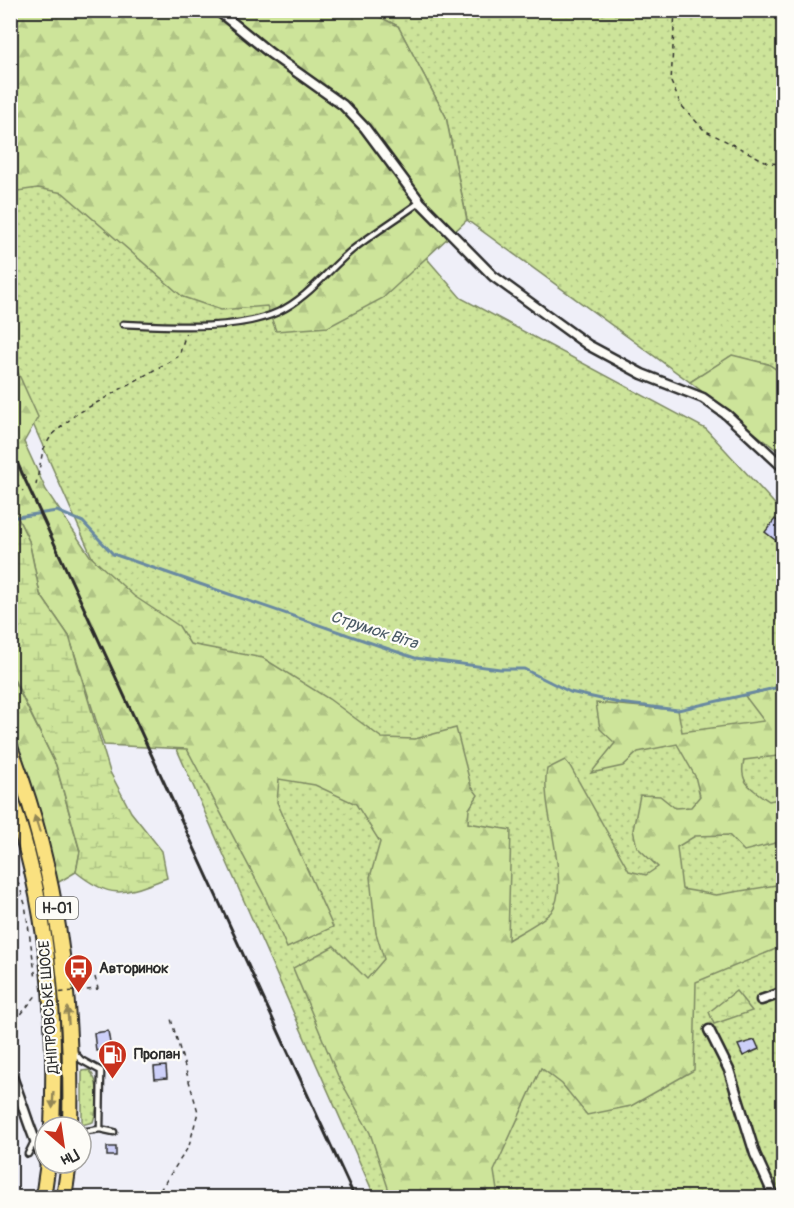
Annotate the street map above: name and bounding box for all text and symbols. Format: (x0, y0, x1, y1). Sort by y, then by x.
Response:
water label: Струмок Віта (328, 607, 422, 654)
one-way arrow (31, 815, 41, 833)
road number: Н-01 (36, 897, 78, 919)
street label: ДНІПРОВСЬКЕ ШОСЕ (35, 939, 63, 1075)
bus stop icon: Авторинок (62, 952, 94, 994)
place label: Авторинок (99, 959, 169, 978)
one-way arrow (63, 1007, 73, 1026)
fuel station icon: Пропан (97, 1038, 129, 1080)
place label: Пропан (134, 1045, 181, 1064)
one-way arrow (48, 1090, 57, 1109)
north arrow (33, 1115, 93, 1175)
text: Пн (57, 1144, 82, 1170)

